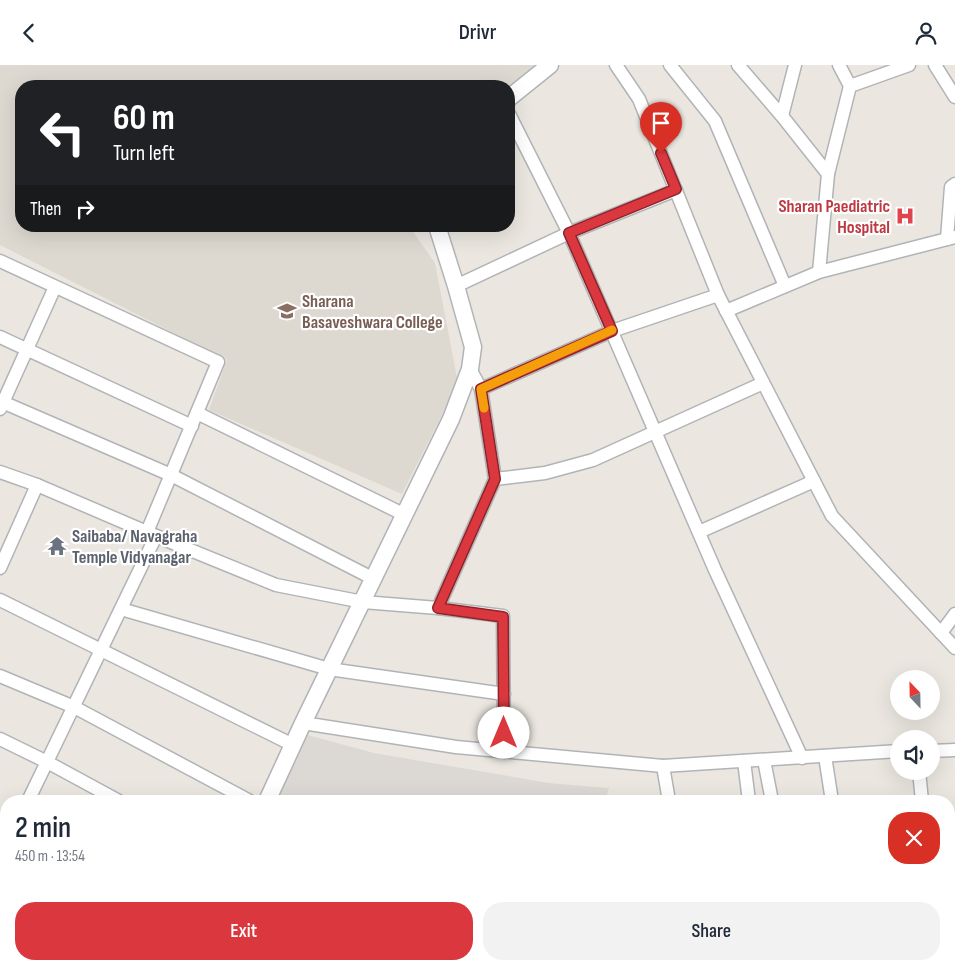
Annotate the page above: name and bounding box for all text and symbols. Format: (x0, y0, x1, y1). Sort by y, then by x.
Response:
icon: back (15, 19, 43, 47)
text: Drivr (459, 19, 496, 46)
icon: person (912, 19, 940, 47)
text: 60 m (113, 97, 175, 140)
icon: left (30, 100, 95, 165)
pin (640, 102, 682, 153)
icon: arrive (647, 109, 675, 137)
text: Turn left (113, 140, 175, 167)
icon: right (71, 195, 99, 223)
place label: Sharan Paediatric Hospital (778, 196, 890, 238)
text: Then (30, 198, 61, 221)
hospital icon: Sharan Paediatric Hospital (894, 205, 916, 227)
place label: Sharana Basaveshwara College (302, 291, 443, 333)
school or university icon: Sharana Basaveshwara College (276, 300, 298, 322)
place label: Saibaba/ Navagraha Temple Vidyanagar (72, 526, 197, 568)
temple icon: Saibaba/ Navagraha Temple Vidyanagar (46, 535, 68, 557)
north arrow (890, 670, 940, 720)
map controls (890, 670, 940, 780)
position arrow (477, 706, 529, 758)
button: sound (890, 730, 940, 780)
text: 2 min (15, 810, 71, 846)
button: close (888, 812, 940, 864)
text: 450 m · 13:54 (15, 847, 85, 866)
button: Exit (15, 902, 473, 960)
button: Share (483, 902, 940, 960)

